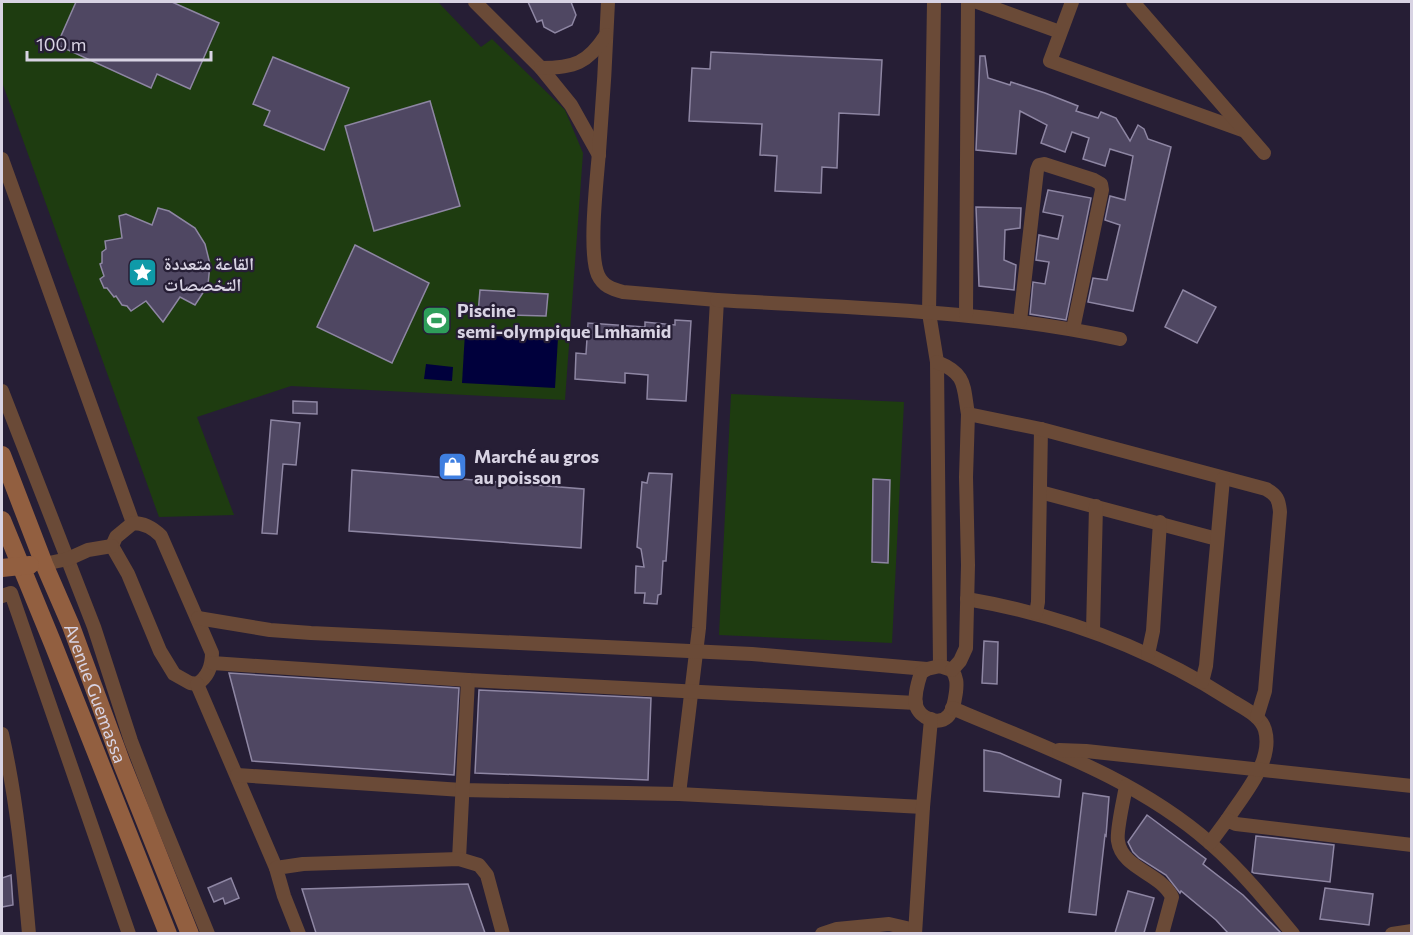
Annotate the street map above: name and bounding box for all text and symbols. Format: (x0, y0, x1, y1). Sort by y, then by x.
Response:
scale bar (27, 24, 212, 62)
text: 100 m (36, 33, 86, 55)
place label: القاعة متعددة التخصصات (164, 252, 254, 295)
place icon: القاعة متعددة التخصصات (127, 257, 159, 289)
place label: Piscine semi-olympique Lmhamid (457, 299, 671, 342)
sports icon: Piscine semi-olympique Lmhamid (420, 304, 452, 336)
place label: Marché au gros au poisson (474, 445, 599, 488)
shop icon: Marché au gros au poisson (437, 450, 469, 482)
street label: Avenue Guemassa (60, 620, 132, 766)

